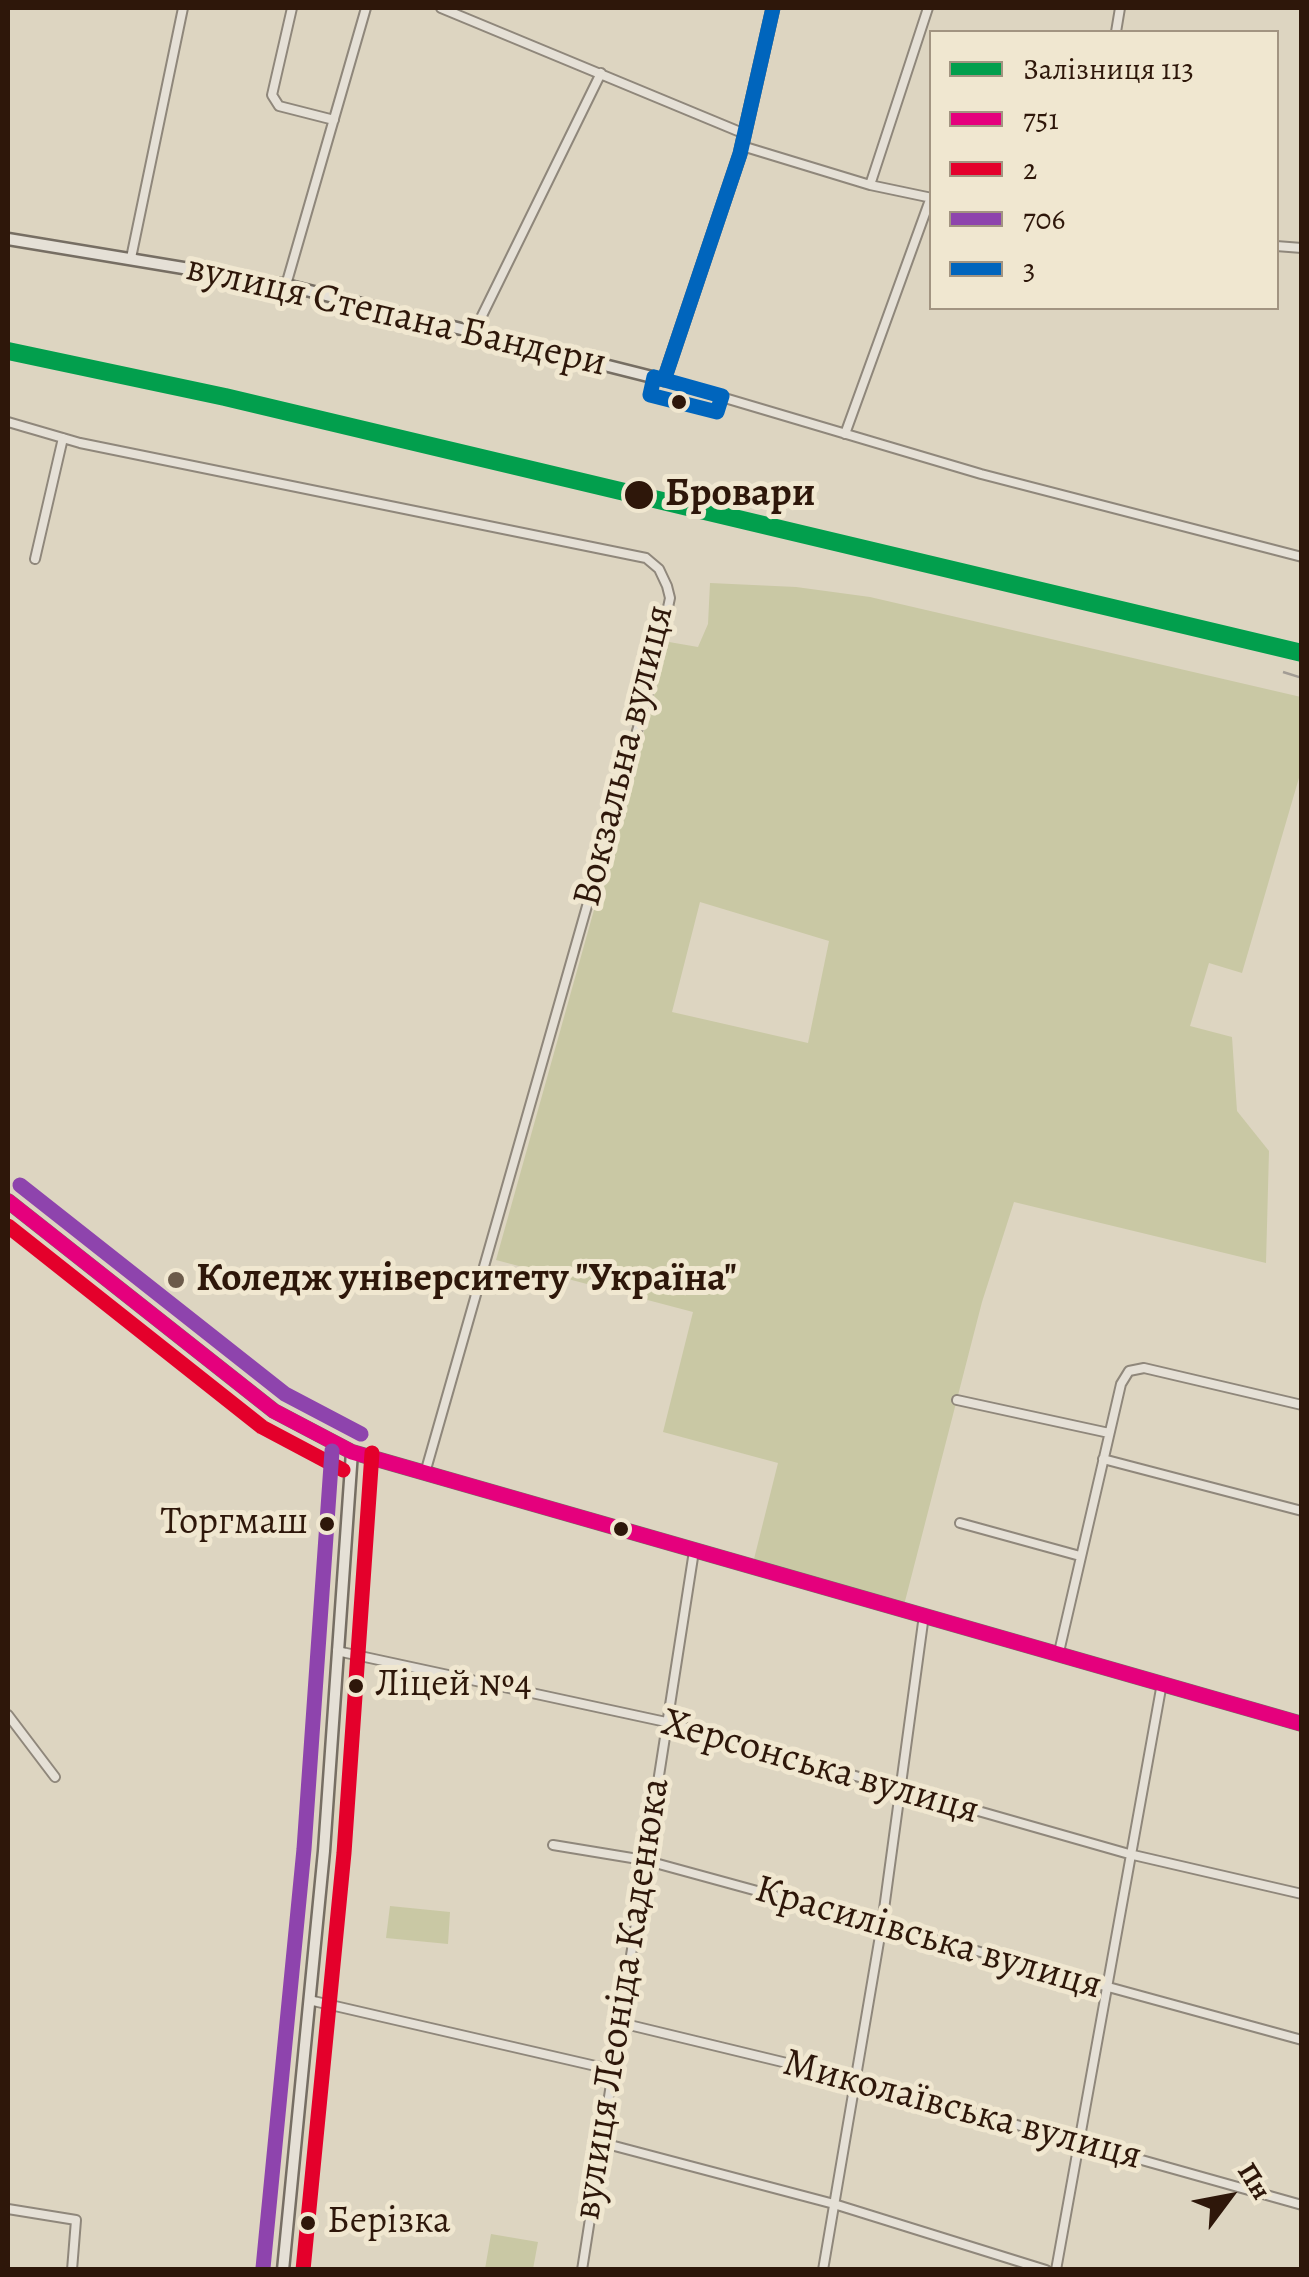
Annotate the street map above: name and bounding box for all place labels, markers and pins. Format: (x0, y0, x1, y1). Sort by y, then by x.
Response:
unlabelled marker (669, 392, 689, 412)
place label: Бровари (665, 471, 815, 519)
marker: Бровари (622, 478, 656, 512)
place label: Коледж університету "Україна" (196, 1256, 737, 1304)
marker: Коледж університету "Україна" (165, 1269, 187, 1291)
place label: Торгмаш (160, 1501, 308, 1547)
marker: Торгмаш (317, 1514, 337, 1534)
unlabelled marker (611, 1519, 631, 1539)
place label: Ліцей №4 (375, 1663, 532, 1709)
marker: Ліцей №4 (346, 1676, 366, 1696)
place label: Берізка (327, 2200, 450, 2246)
marker: Берізка (298, 2213, 318, 2233)

